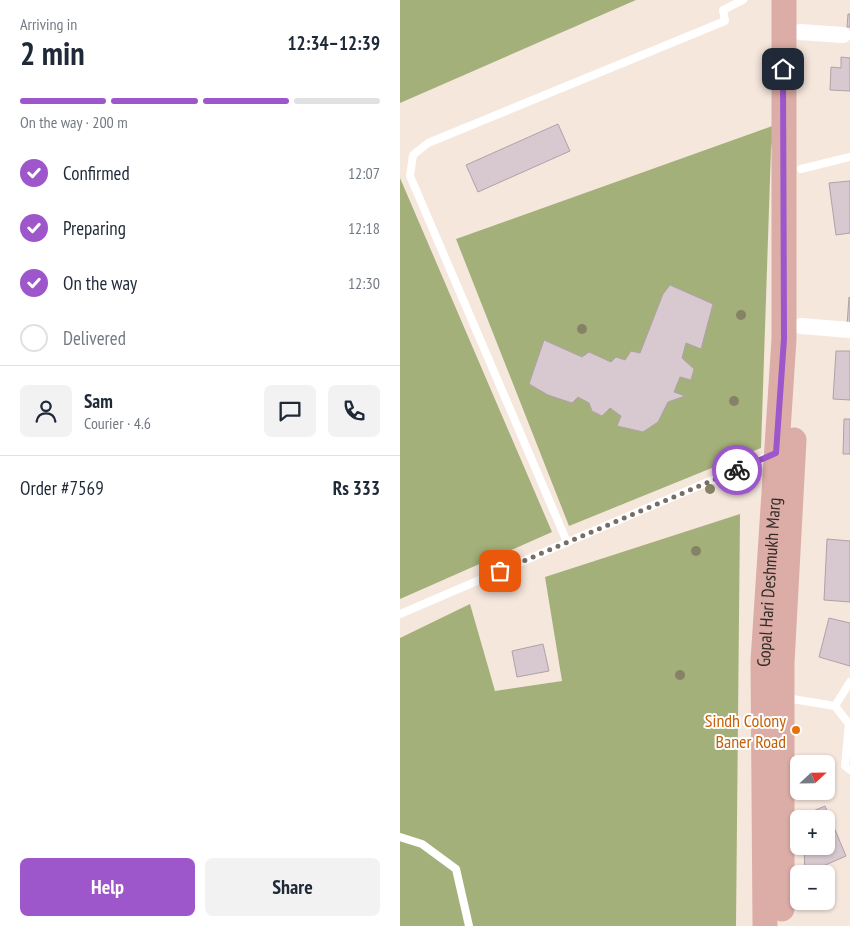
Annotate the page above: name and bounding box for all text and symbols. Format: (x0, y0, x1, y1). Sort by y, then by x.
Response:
text: Arriving in (20, 14, 77, 34)
text: 12:34–12:39 (287, 31, 380, 55)
text: 2 min (20, 32, 85, 74)
pin (762, 48, 804, 90)
icon: home (769, 55, 797, 83)
text: On the way · 200 m (20, 112, 128, 132)
icon: check (20, 159, 48, 187)
text: Confirmed (63, 161, 130, 185)
text: 12:07 (348, 163, 380, 183)
icon: check (20, 214, 48, 242)
text: Preparing (63, 216, 126, 240)
text: 12:18 (348, 218, 380, 238)
icon: check (20, 269, 48, 297)
text: On the way (63, 271, 137, 295)
text: 12:30 (348, 273, 380, 293)
text: Delivered (63, 326, 126, 350)
button: person (20, 385, 72, 437)
button: chat (264, 385, 316, 437)
button: phone (328, 385, 380, 437)
text: Sam (84, 389, 113, 413)
text: Courier · 4.6 (84, 413, 151, 433)
courier (712, 445, 762, 495)
icon: bike (723, 456, 751, 484)
text: Order #7569 (20, 476, 104, 500)
text: Rs 333 (333, 476, 380, 500)
street label: Gopal Hari Deshmukh Marg (751, 497, 785, 667)
pin (479, 550, 521, 592)
icon: bag (486, 557, 514, 585)
place label: Sindh Colony Baner Road (705, 709, 786, 753)
marker: Sindh Colony Baner Road (790, 724, 802, 736)
north arrow (790, 755, 835, 800)
map controls (790, 755, 835, 910)
button: + (790, 810, 835, 855)
button: Help (20, 858, 195, 916)
button: Share (205, 858, 380, 916)
button: − (790, 865, 835, 910)

